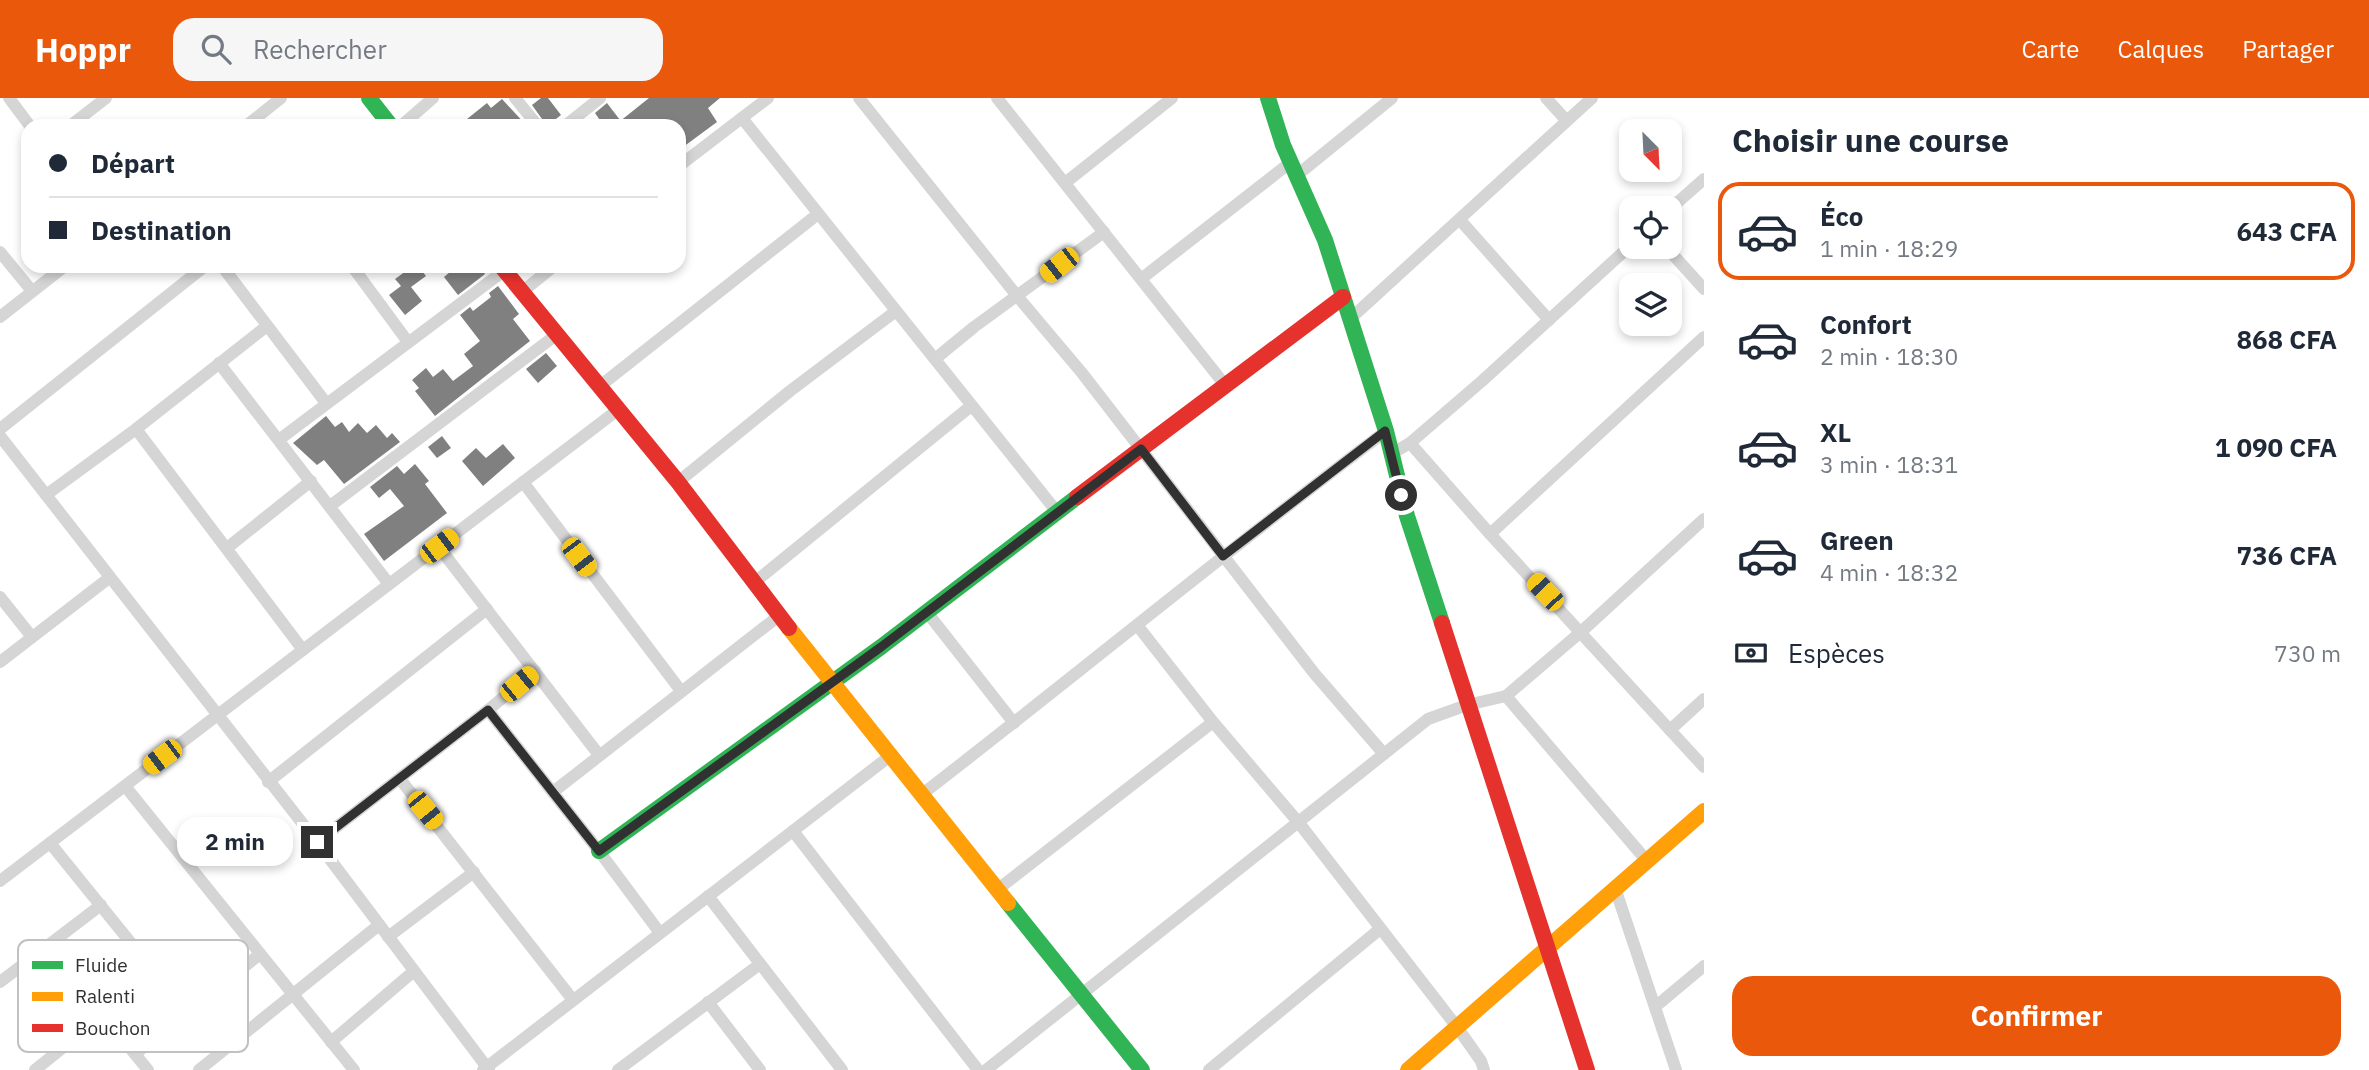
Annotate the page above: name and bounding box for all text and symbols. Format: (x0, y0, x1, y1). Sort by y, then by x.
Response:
search box (173, 18, 663, 81)
text: Hoppr (35, 28, 131, 71)
icon: search (197, 30, 235, 68)
text: Rechercher (253, 32, 387, 66)
text: Carte (2021, 33, 2080, 65)
text: Calques (2118, 33, 2204, 65)
text: Partager (2242, 33, 2334, 65)
north arrow (1619, 119, 1682, 182)
map controls (1619, 119, 1682, 336)
text: Choisir une course (1732, 119, 2009, 161)
text: Départ (91, 146, 175, 180)
button: locate (1619, 196, 1682, 259)
text: Éco (1820, 199, 1864, 233)
icon: car (1736, 200, 1799, 263)
text: Destination (91, 213, 232, 247)
text: 643 CFA (2236, 214, 2337, 248)
text: 1 min · 18:29 (1820, 233, 1958, 263)
car (1036, 244, 1083, 286)
button: layers (1619, 273, 1682, 336)
text: Confort (1820, 307, 1912, 341)
icon: car (1736, 308, 1799, 371)
text: 868 CFA (2236, 322, 2337, 356)
text: 2 min · 18:30 (1820, 341, 1958, 371)
text: XL (1820, 415, 1851, 449)
icon: car (1736, 416, 1799, 479)
text: 1 090 CFA (2215, 430, 2337, 464)
text: 3 min · 18:31 (1820, 449, 1958, 479)
route start (1385, 479, 1417, 511)
text: Green (1820, 523, 1894, 557)
icon: car (1736, 524, 1799, 587)
car (416, 525, 463, 567)
car (558, 534, 601, 580)
text: 736 CFA (2236, 538, 2337, 572)
text: 4 min · 18:32 (1820, 557, 1958, 587)
car (1523, 569, 1568, 615)
icon: cash (1732, 634, 1770, 672)
text: Espèces (1788, 636, 1885, 670)
text: 730 m (2274, 638, 2341, 668)
car (497, 663, 542, 705)
car (139, 736, 186, 778)
car (404, 787, 447, 833)
callout: 2 min (177, 818, 292, 866)
text: 2 min (205, 826, 265, 856)
route end (301, 826, 333, 858)
legend (18, 940, 248, 1052)
text: Fluide (75, 953, 128, 977)
button: Confirmer (1732, 976, 2341, 1056)
text: Ralenti (75, 984, 135, 1008)
text: Bouchon (75, 1016, 151, 1040)

